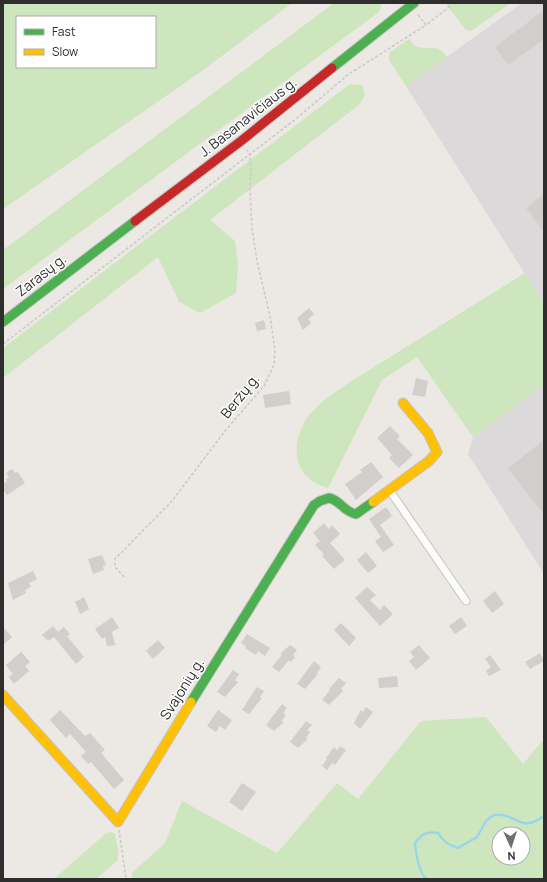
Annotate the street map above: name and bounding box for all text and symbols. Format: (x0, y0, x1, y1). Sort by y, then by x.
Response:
legend (16, 16, 156, 68)
text: Fast (52, 23, 76, 40)
text: Slow (52, 43, 78, 60)
street label: J. Basanavičiaus g. (195, 73, 300, 161)
street label: Zarasų g. (12, 249, 70, 300)
street label: Beržų g. (216, 369, 263, 422)
street label: Svajonių g. (155, 654, 208, 723)
north arrow (491, 826, 531, 866)
text: N (507, 849, 516, 864)

